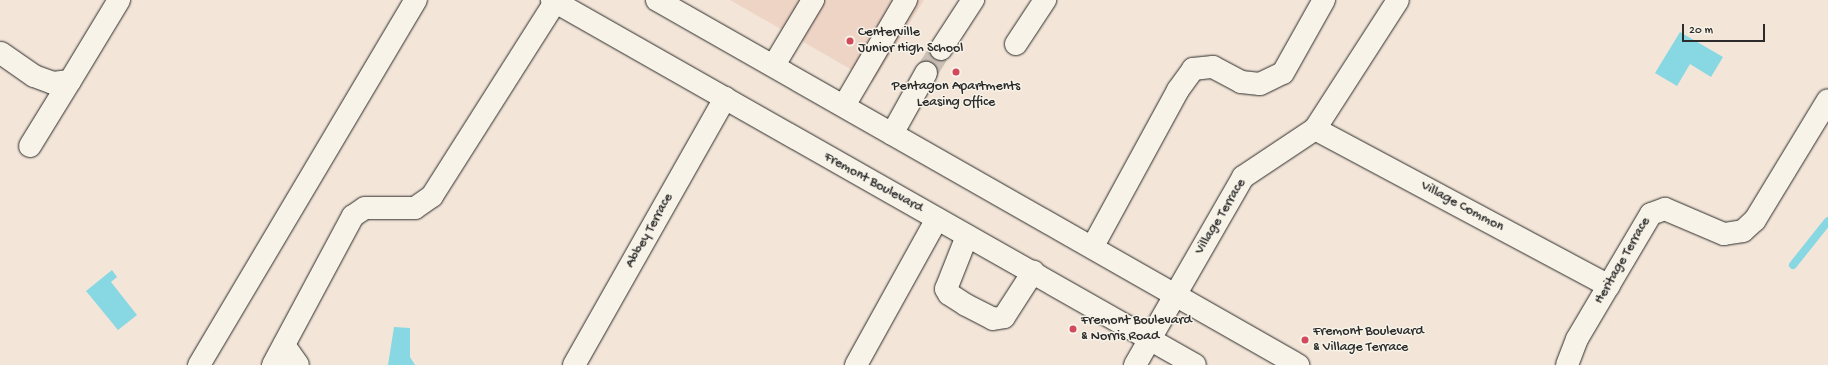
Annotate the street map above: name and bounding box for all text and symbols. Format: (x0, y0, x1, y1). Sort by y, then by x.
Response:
scale bar (1684, 16, 1767, 42)
text: 20 m (1689, 24, 1713, 38)
place label: Centerville Junior High School (858, 25, 963, 58)
marker: Centerville Junior High School (845, 36, 855, 46)
marker: Pentagon Apartments Leasing Office (951, 67, 961, 77)
place label: Pentagon Apartments Leasing Office (892, 79, 1020, 112)
street label: Fremont Boulevard (821, 149, 925, 217)
street label: Village Terrace (1192, 176, 1250, 258)
street label: Village Common (1417, 178, 1507, 236)
street label: Abbey Terrace (623, 191, 677, 271)
street label: Heritage Terrace (1591, 215, 1655, 307)
place label: Fremont Boulevard & Norris Road (1081, 313, 1192, 346)
marker: Fremont Boulevard & Norris Road (1068, 324, 1078, 334)
place label: Fremont Boulevard & Village Terrace (1313, 324, 1424, 356)
marker: Fremont Boulevard & Village Terrace (1300, 335, 1310, 345)

